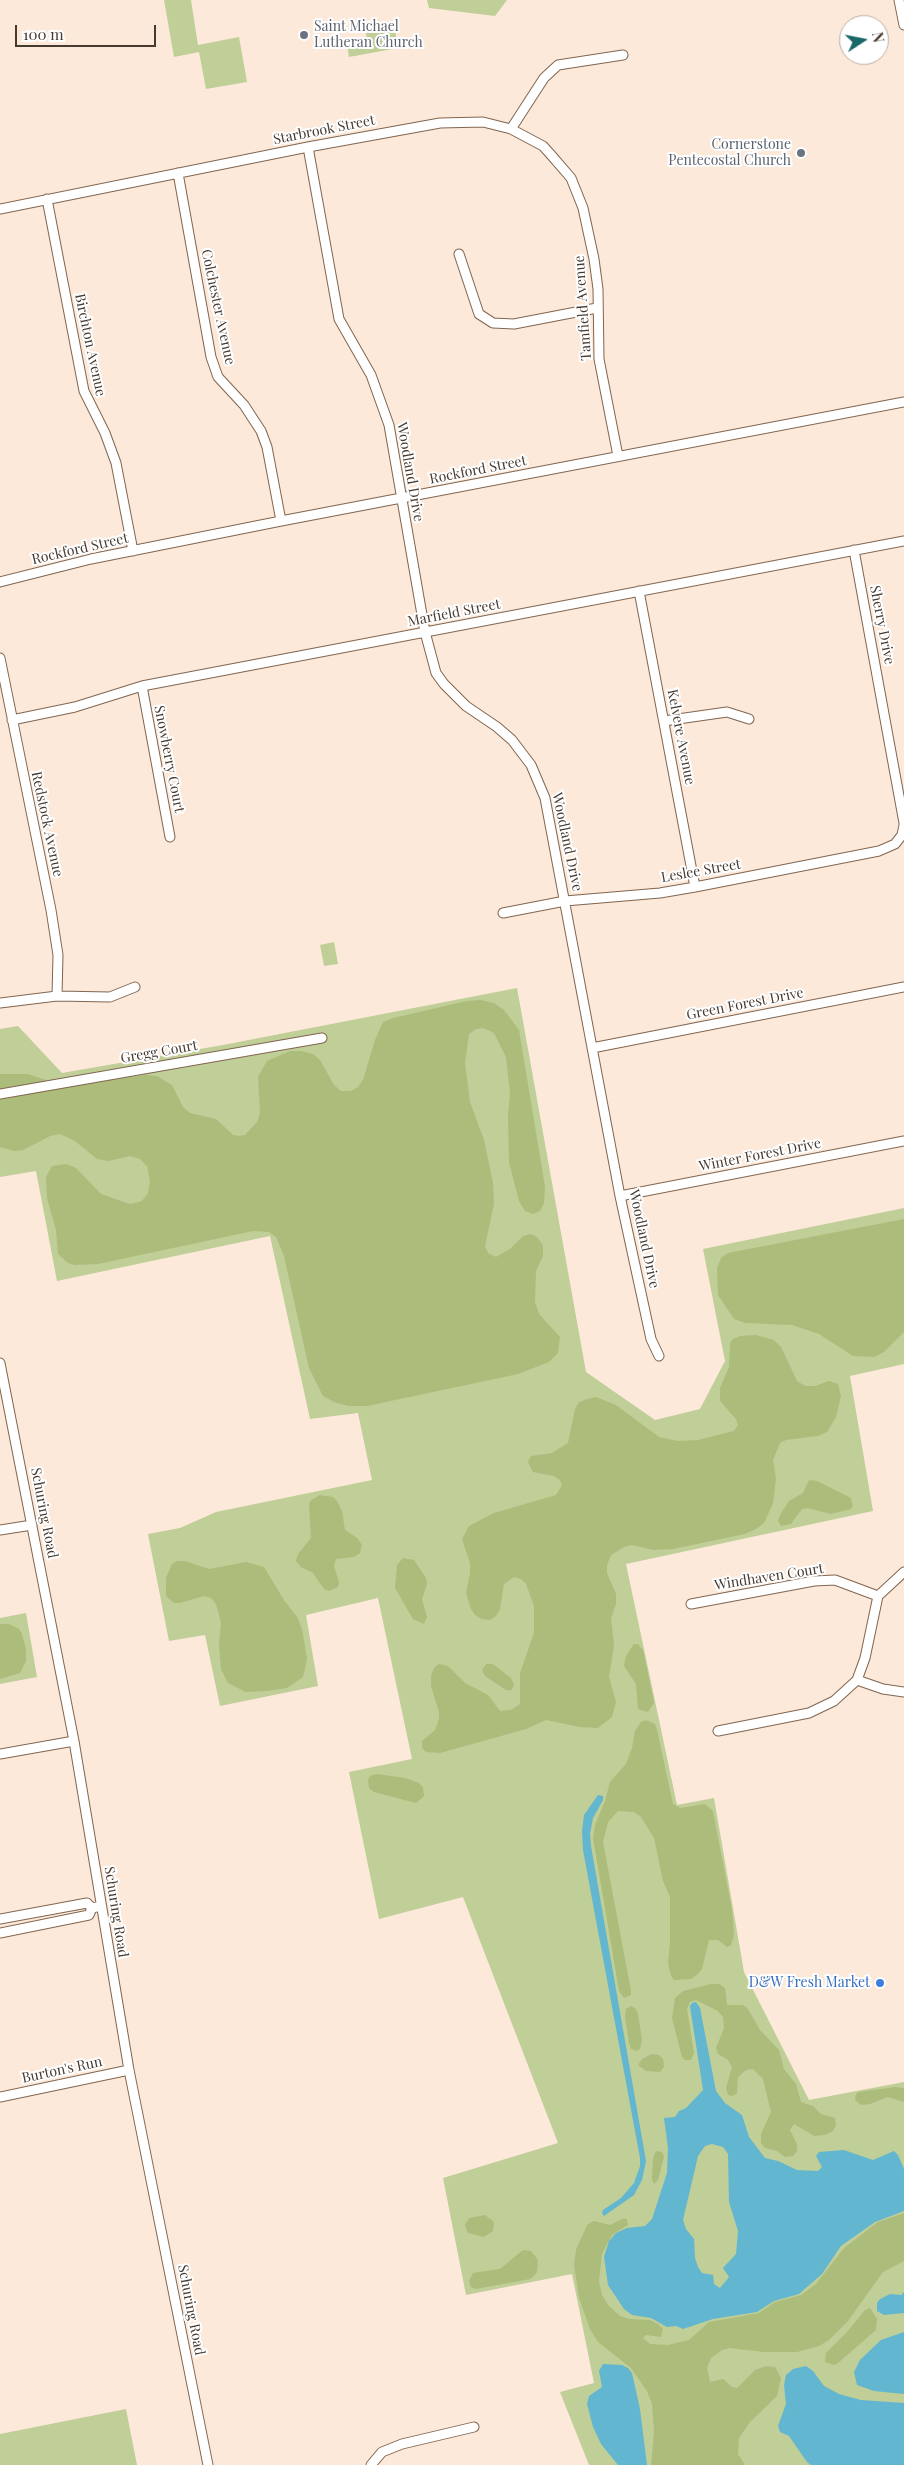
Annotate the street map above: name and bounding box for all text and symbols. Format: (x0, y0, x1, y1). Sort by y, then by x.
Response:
scale bar (18, 15, 159, 47)
north arrow (839, 15, 889, 65)
place label: Saint Michael Lutheran Church (314, 19, 423, 52)
text: 100 m (23, 24, 64, 44)
marker: Saint Michael Lutheran Church (298, 29, 310, 41)
text: N (868, 30, 889, 44)
street label: Starbrook Street (272, 112, 376, 148)
place label: Cornerstone Pentecostal Church (668, 137, 791, 170)
marker: Cornerstone Pentecostal Church (795, 147, 807, 159)
street label: Colchester Avenue (198, 248, 238, 366)
street label: Tamfield Avenue (571, 255, 595, 361)
street label: Birchton Avenue (71, 292, 109, 398)
street label: Woodland Drive (393, 421, 427, 523)
street label: Rockford Street (428, 452, 528, 488)
street label: Rockford Street (30, 530, 130, 568)
street label: Sherry Drive (866, 584, 898, 666)
street label: Marfield Street (406, 596, 502, 630)
street label: Kelvere Avenue (664, 688, 698, 786)
street label: Snowberry Court (150, 704, 188, 814)
street label: Redstock Avenue (28, 770, 66, 878)
street label: Woodland Drive (548, 791, 586, 893)
street label: Leslee Street (660, 856, 742, 886)
street label: Green Forest Drive (685, 984, 805, 1024)
street label: Gregg Court (119, 1037, 199, 1067)
street label: Winter Forest Drive (698, 1135, 822, 1175)
street label: Woodland Drive (625, 1188, 663, 1290)
street label: Schuring Road (27, 1466, 61, 1560)
street label: Windhaven Court (713, 1560, 825, 1594)
street label: Schuring Road (101, 1865, 131, 1959)
place label: D&W Fresh Market (749, 1975, 870, 1991)
marker: D&W Fresh Market (874, 1977, 886, 1989)
street label: Burton's Run (20, 2053, 104, 2087)
street label: Schuring Road (174, 2263, 208, 2357)

